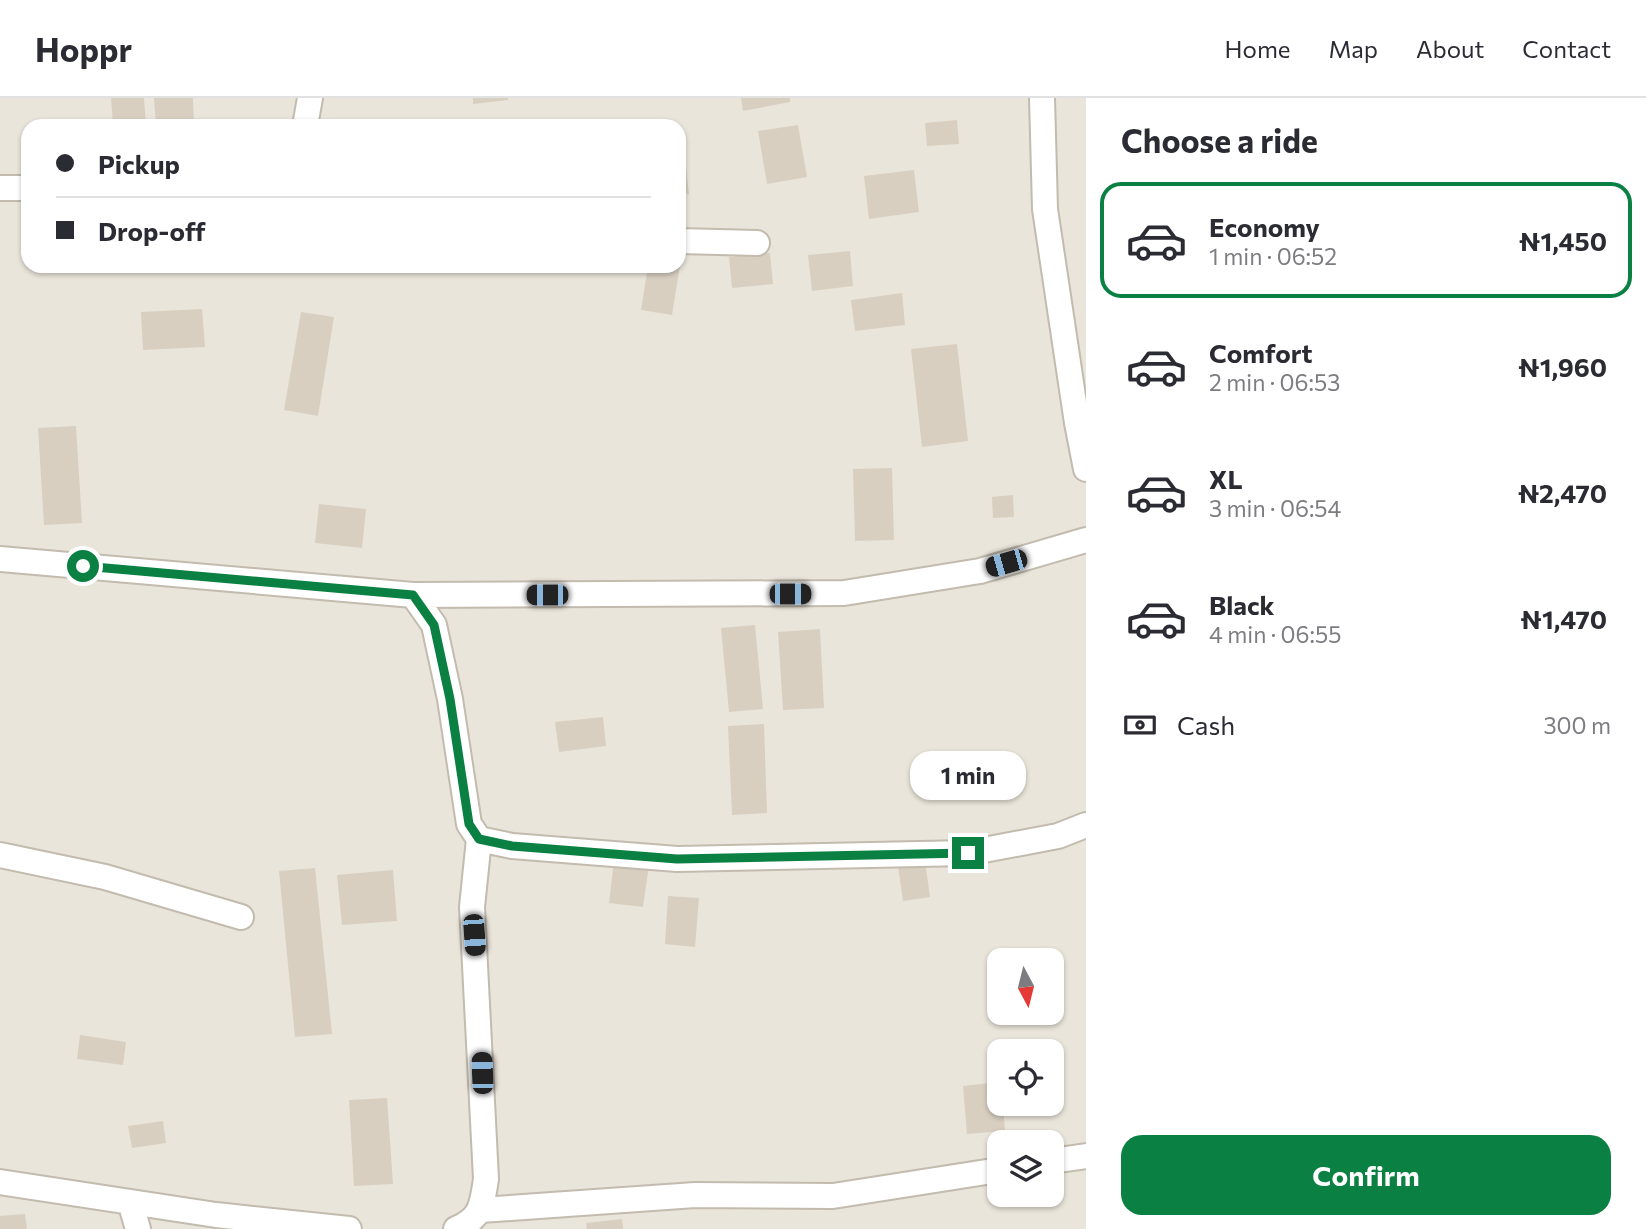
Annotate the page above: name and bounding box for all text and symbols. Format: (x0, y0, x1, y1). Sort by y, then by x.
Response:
text: Hoppr (35, 28, 132, 69)
text: Home (1225, 34, 1291, 63)
text: Map (1329, 34, 1378, 63)
text: About (1416, 34, 1484, 63)
text: Contact (1522, 34, 1611, 63)
text: Choose a ride (1121, 120, 1318, 160)
text: Pickup (98, 148, 180, 179)
icon: car (1125, 209, 1188, 272)
text: Economy (1209, 211, 1320, 242)
text: Drop-off (98, 215, 205, 246)
text: ₦1,450 (1519, 225, 1607, 256)
text: 1 min · 06:52 (1209, 242, 1337, 270)
icon: car (1125, 335, 1188, 398)
text: Comfort (1209, 337, 1312, 368)
text: ₦1,960 (1518, 351, 1607, 382)
text: 2 min · 06:53 (1209, 368, 1340, 396)
icon: car (1125, 461, 1188, 524)
text: XL (1209, 463, 1243, 494)
text: ₦2,470 (1518, 477, 1607, 508)
text: 3 min · 06:54 (1209, 494, 1341, 522)
car (983, 547, 1030, 579)
route start (67, 550, 99, 582)
car (770, 584, 812, 605)
car (527, 585, 569, 606)
icon: car (1125, 587, 1188, 650)
text: Black (1209, 589, 1275, 620)
text: ₦1,470 (1521, 603, 1607, 634)
text: 4 min · 06:55 (1209, 620, 1341, 648)
icon: cash (1121, 706, 1159, 744)
text: Cash (1177, 709, 1235, 740)
text: 300 m (1543, 711, 1611, 739)
callout: 1 min (910, 752, 1026, 800)
text: 1 min (941, 761, 995, 789)
route end (952, 837, 984, 869)
car (463, 913, 486, 957)
north arrow (987, 948, 1064, 1026)
map controls (987, 948, 1064, 1207)
button: locate (987, 1039, 1064, 1116)
car (471, 1052, 494, 1094)
button: layers (987, 1130, 1064, 1207)
button: Confirm (1121, 1135, 1611, 1215)

